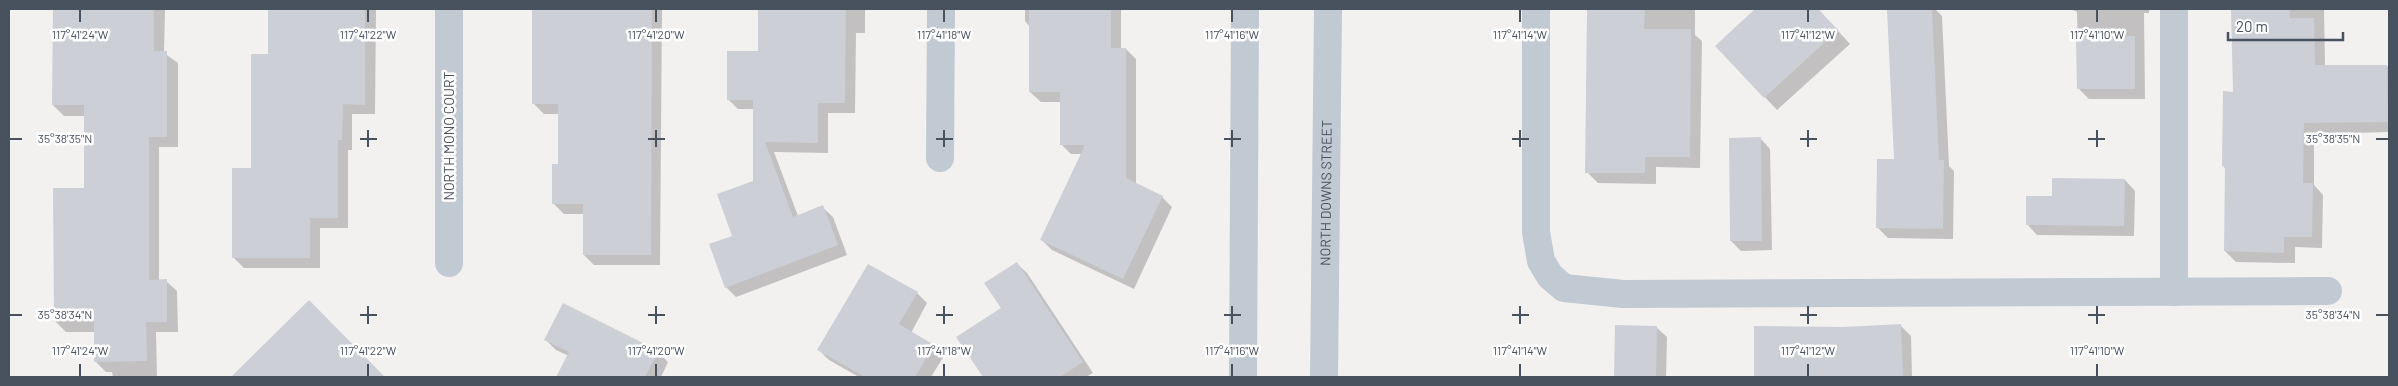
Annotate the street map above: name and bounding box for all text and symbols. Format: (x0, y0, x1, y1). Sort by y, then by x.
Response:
scale bar (2228, 10, 2343, 42)
text: 20 m (2236, 17, 2268, 35)
text: 117°41'24"W (52, 27, 109, 41)
text: 117°41'22"W (340, 27, 397, 41)
text: 117°41'20"W (628, 27, 685, 41)
text: 117°41'18"W (917, 27, 972, 41)
text: 117°41'16"W (1205, 27, 1259, 41)
text: 117°41'14"W (1493, 27, 1548, 41)
text: 117°41'12"W (1781, 27, 1836, 41)
text: 117°41'10"W (2070, 27, 2125, 41)
street label: NORTH MONO COURT (440, 71, 457, 201)
street label: NORTH DOWNS STREET (1316, 120, 1335, 266)
text: 35°38'35"N (38, 131, 92, 145)
text: 35°38'35"N (2306, 131, 2360, 145)
text: 35°38'34"N (38, 307, 92, 321)
text: 35°38'34"N (2306, 307, 2360, 321)
text: 117°41'24"W (52, 343, 109, 357)
text: 117°41'22"W (340, 343, 397, 357)
text: 117°41'20"W (628, 343, 685, 357)
text: 117°41'18"W (917, 343, 972, 357)
text: 117°41'16"W (1205, 343, 1259, 357)
text: 117°41'14"W (1493, 343, 1548, 357)
text: 117°41'12"W (1781, 343, 1836, 357)
text: 117°41'10"W (2070, 343, 2125, 357)

